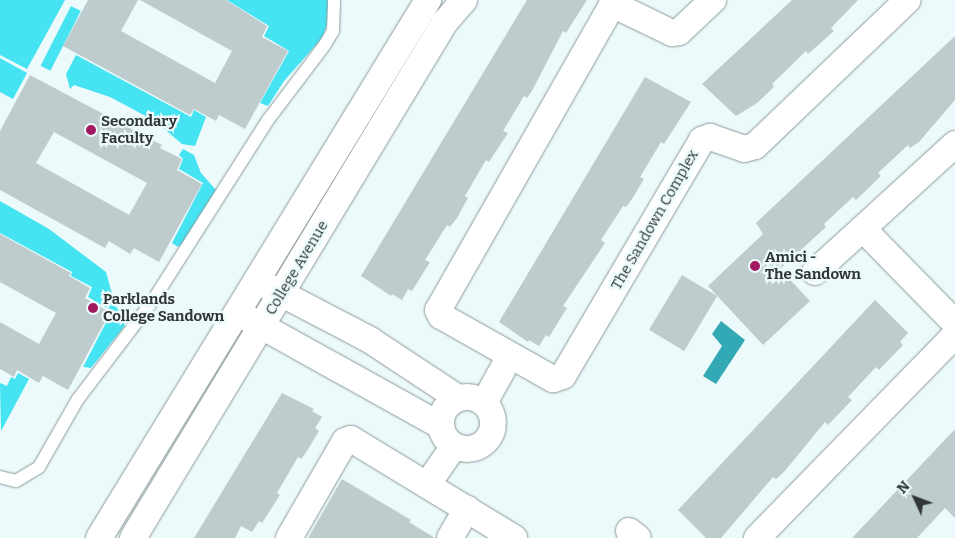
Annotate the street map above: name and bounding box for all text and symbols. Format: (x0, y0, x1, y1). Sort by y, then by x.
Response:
place label: Secondary Faculty (101, 112, 177, 147)
marker: Secondary Faculty (85, 124, 97, 136)
street label: The Sandown Complex (608, 147, 702, 293)
street label: College Avenue (262, 218, 332, 318)
place label: Amici - The Sandown (765, 248, 861, 283)
marker: Amici - The Sandown (749, 260, 761, 272)
place label: Parklands College Sandown (103, 290, 224, 325)
marker: Parklands College Sandown (87, 302, 99, 314)
north arrow (890, 473, 940, 523)
text: N (894, 478, 914, 497)

